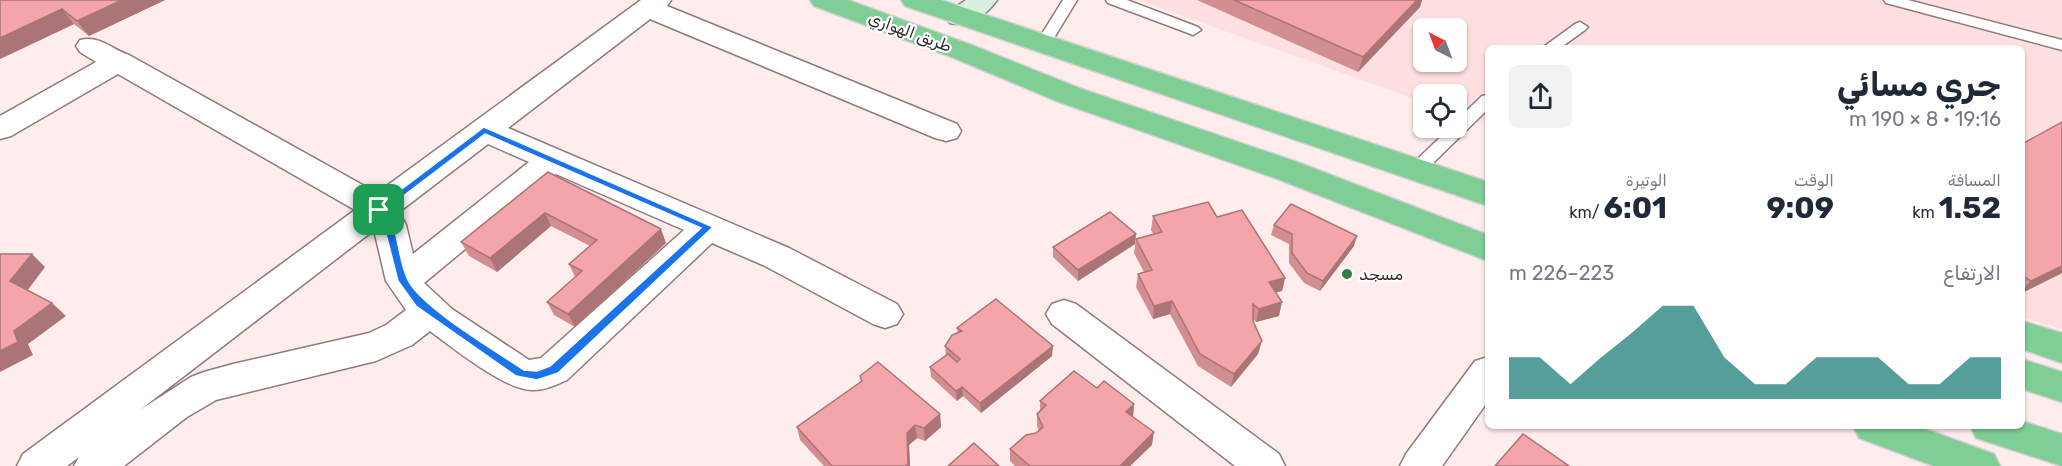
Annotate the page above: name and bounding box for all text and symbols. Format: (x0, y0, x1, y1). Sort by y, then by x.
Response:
street label: طريق الهواري (865, 8, 954, 58)
north arrow (1413, 18, 1467, 72)
map controls (1413, 18, 1467, 138)
button: share (1509, 65, 1572, 128)
text: جري مسائي (1837, 65, 2001, 104)
button: locate (1413, 84, 1467, 138)
text: 19:16 · 8 × 190 m (1849, 107, 2001, 131)
text: الوتيرة (1626, 171, 1667, 190)
text: الوقت (1794, 171, 1834, 190)
text: المسافة (1948, 171, 2001, 190)
pin (353, 184, 404, 235)
text: 6:01 (1603, 190, 1667, 226)
text: 9:09 (1766, 190, 1834, 226)
text: 1.52 (1939, 190, 2001, 226)
icon: arrive (362, 193, 395, 226)
text: /km (1569, 203, 1603, 222)
text: km (1912, 203, 1939, 222)
text: 223–226 m (1509, 261, 1614, 285)
text: الارتفاع (1943, 261, 2001, 285)
place label: مسجد (1359, 265, 1403, 284)
marker: مسجد (1340, 267, 1354, 281)

